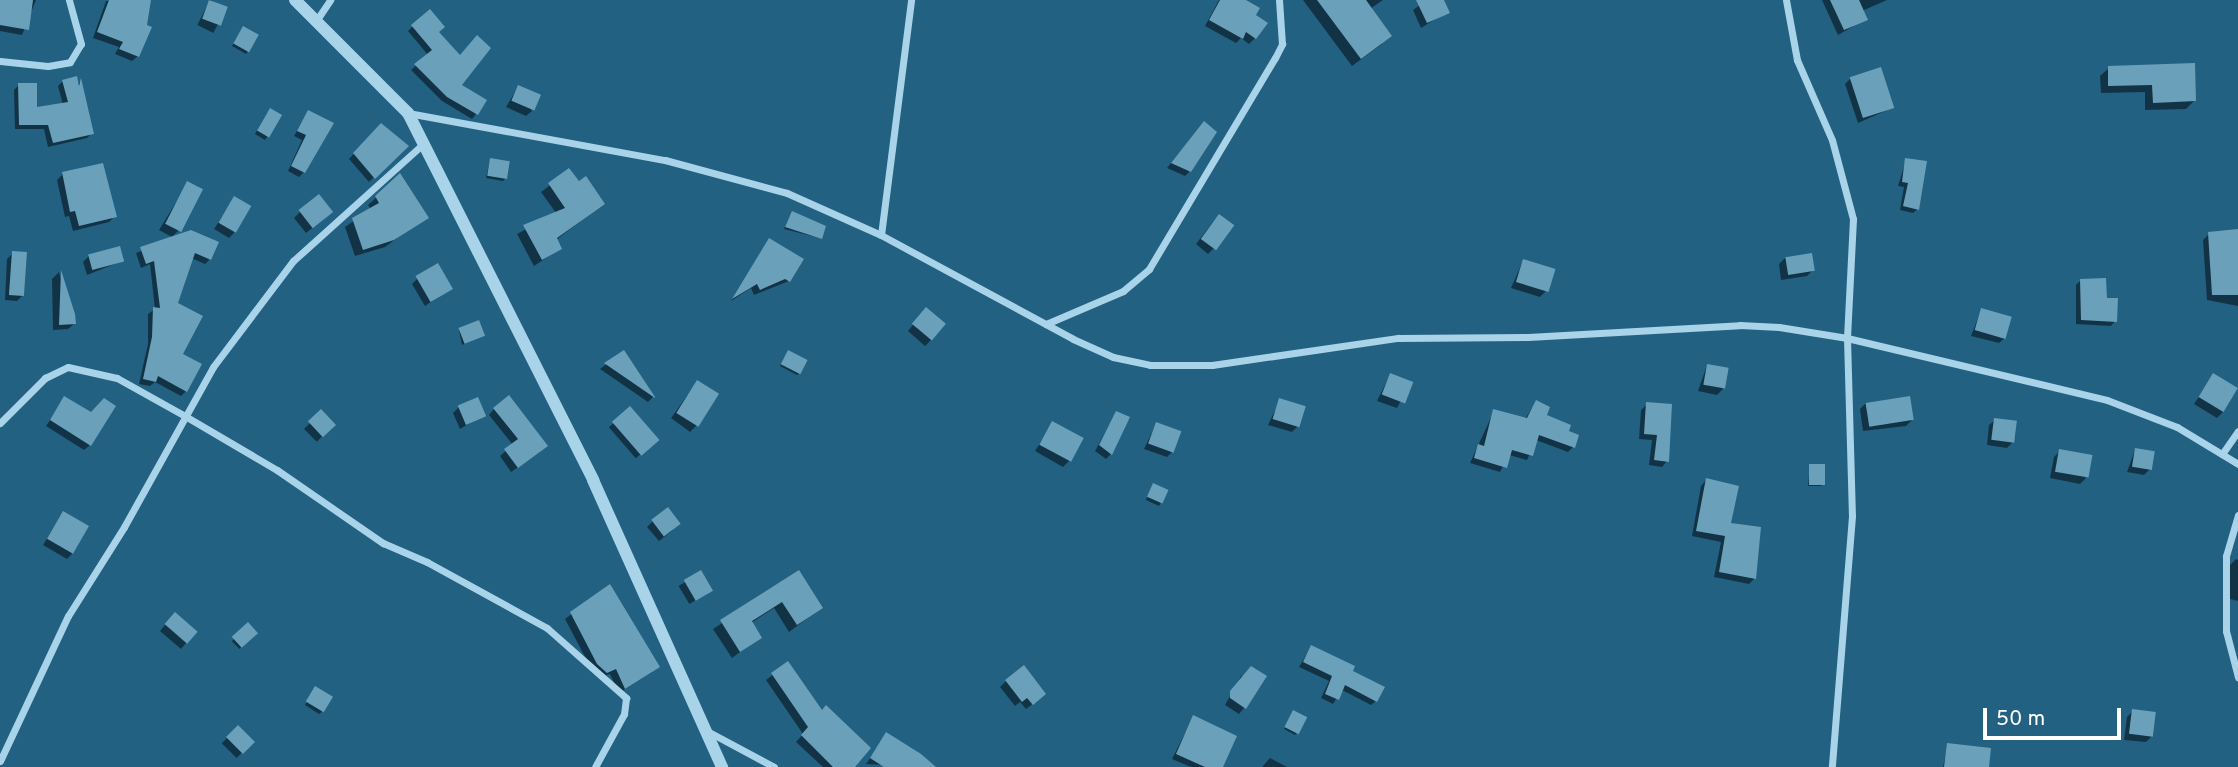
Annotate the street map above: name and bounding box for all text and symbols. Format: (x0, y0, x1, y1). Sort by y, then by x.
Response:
scale bar (1986, 694, 2124, 738)
text: 50 m (1996, 706, 2045, 733)

